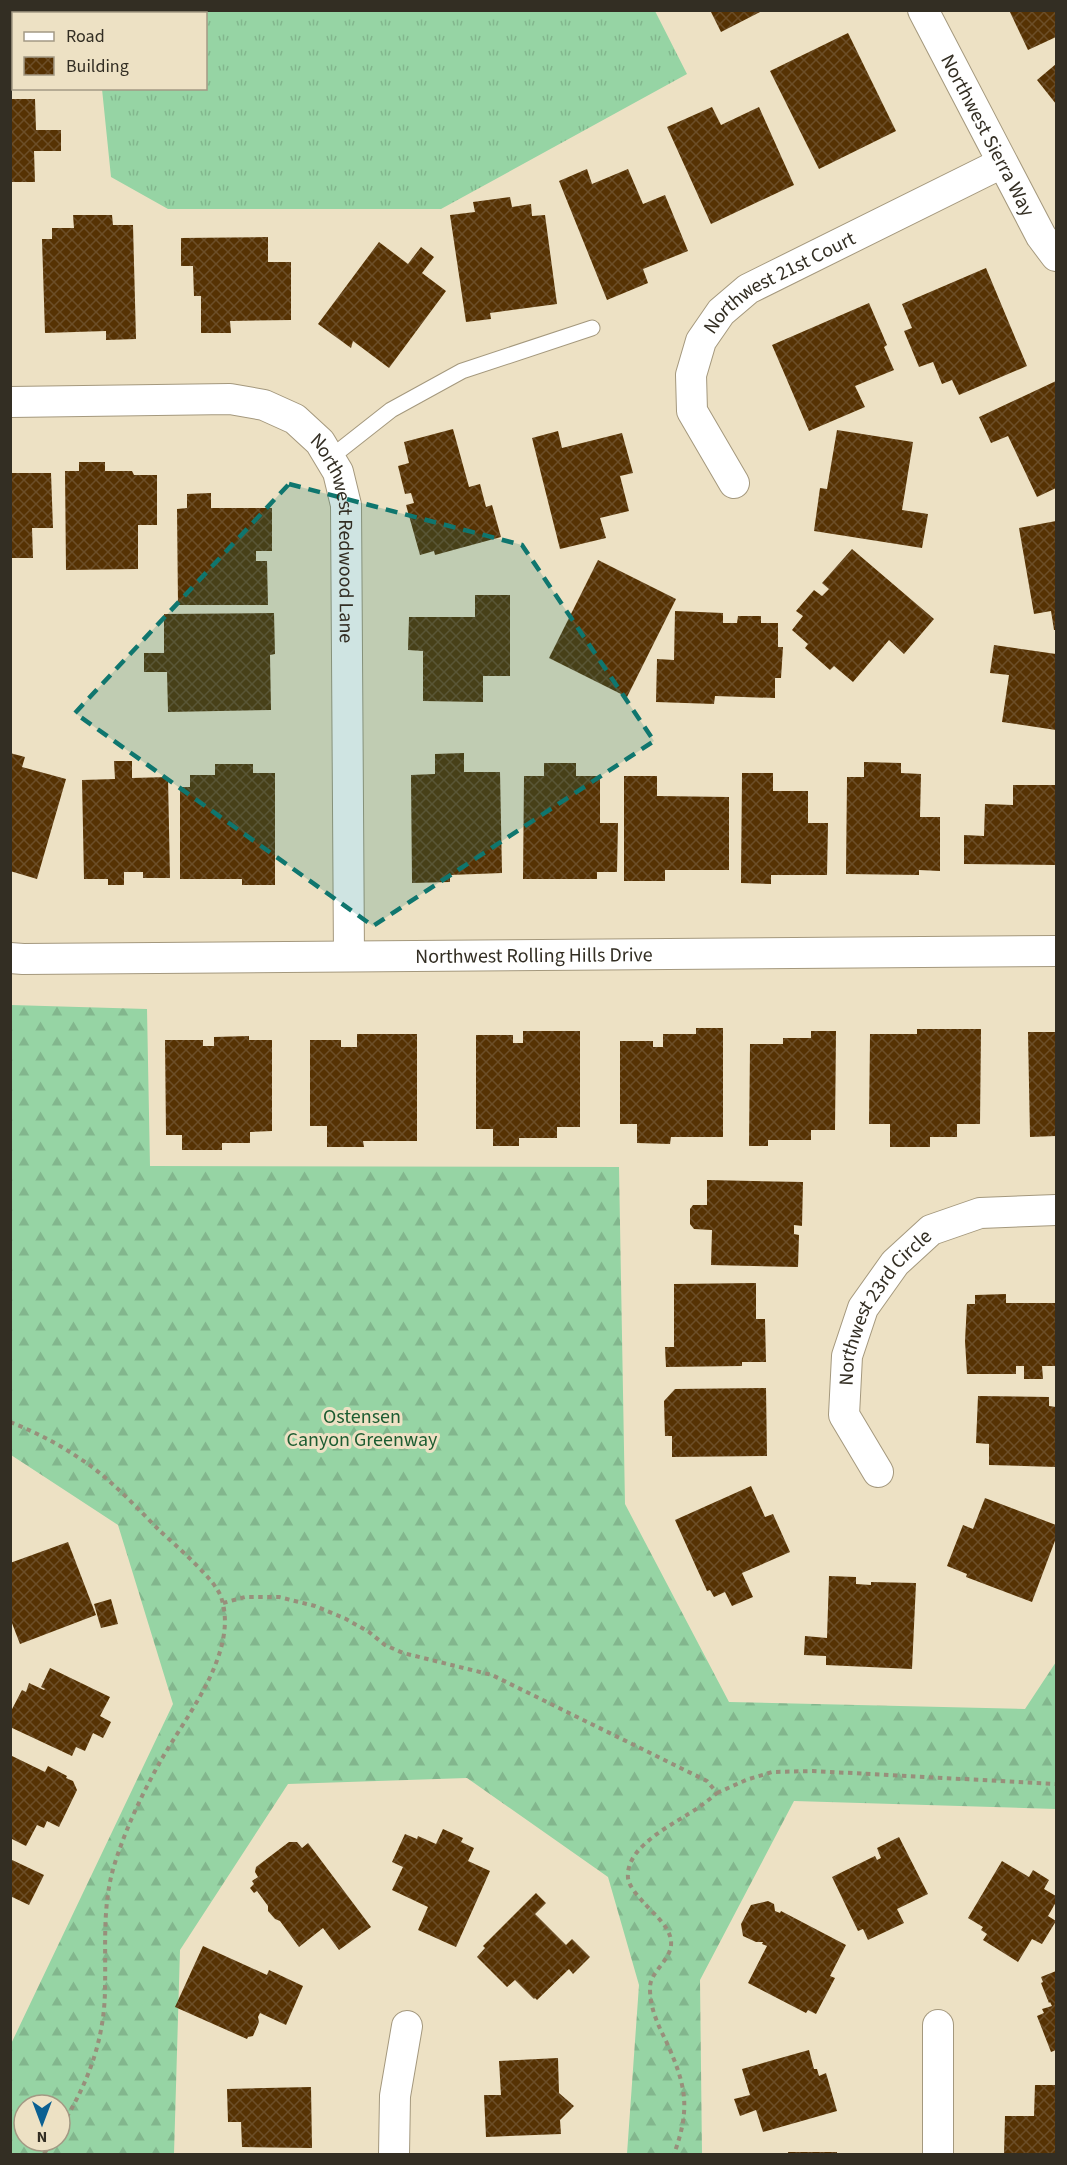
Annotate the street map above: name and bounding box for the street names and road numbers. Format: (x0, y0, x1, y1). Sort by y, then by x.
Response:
street label: Northwest Sierra Way (933, 50, 1042, 222)
street label: Northwest 21st Court (697, 225, 861, 340)
street label: Northwest Redwood Lane (304, 427, 360, 643)
street label: Northwest Rolling Hills Drive (415, 941, 653, 971)
street label: Northwest 23rd Circle (833, 1223, 938, 1386)

